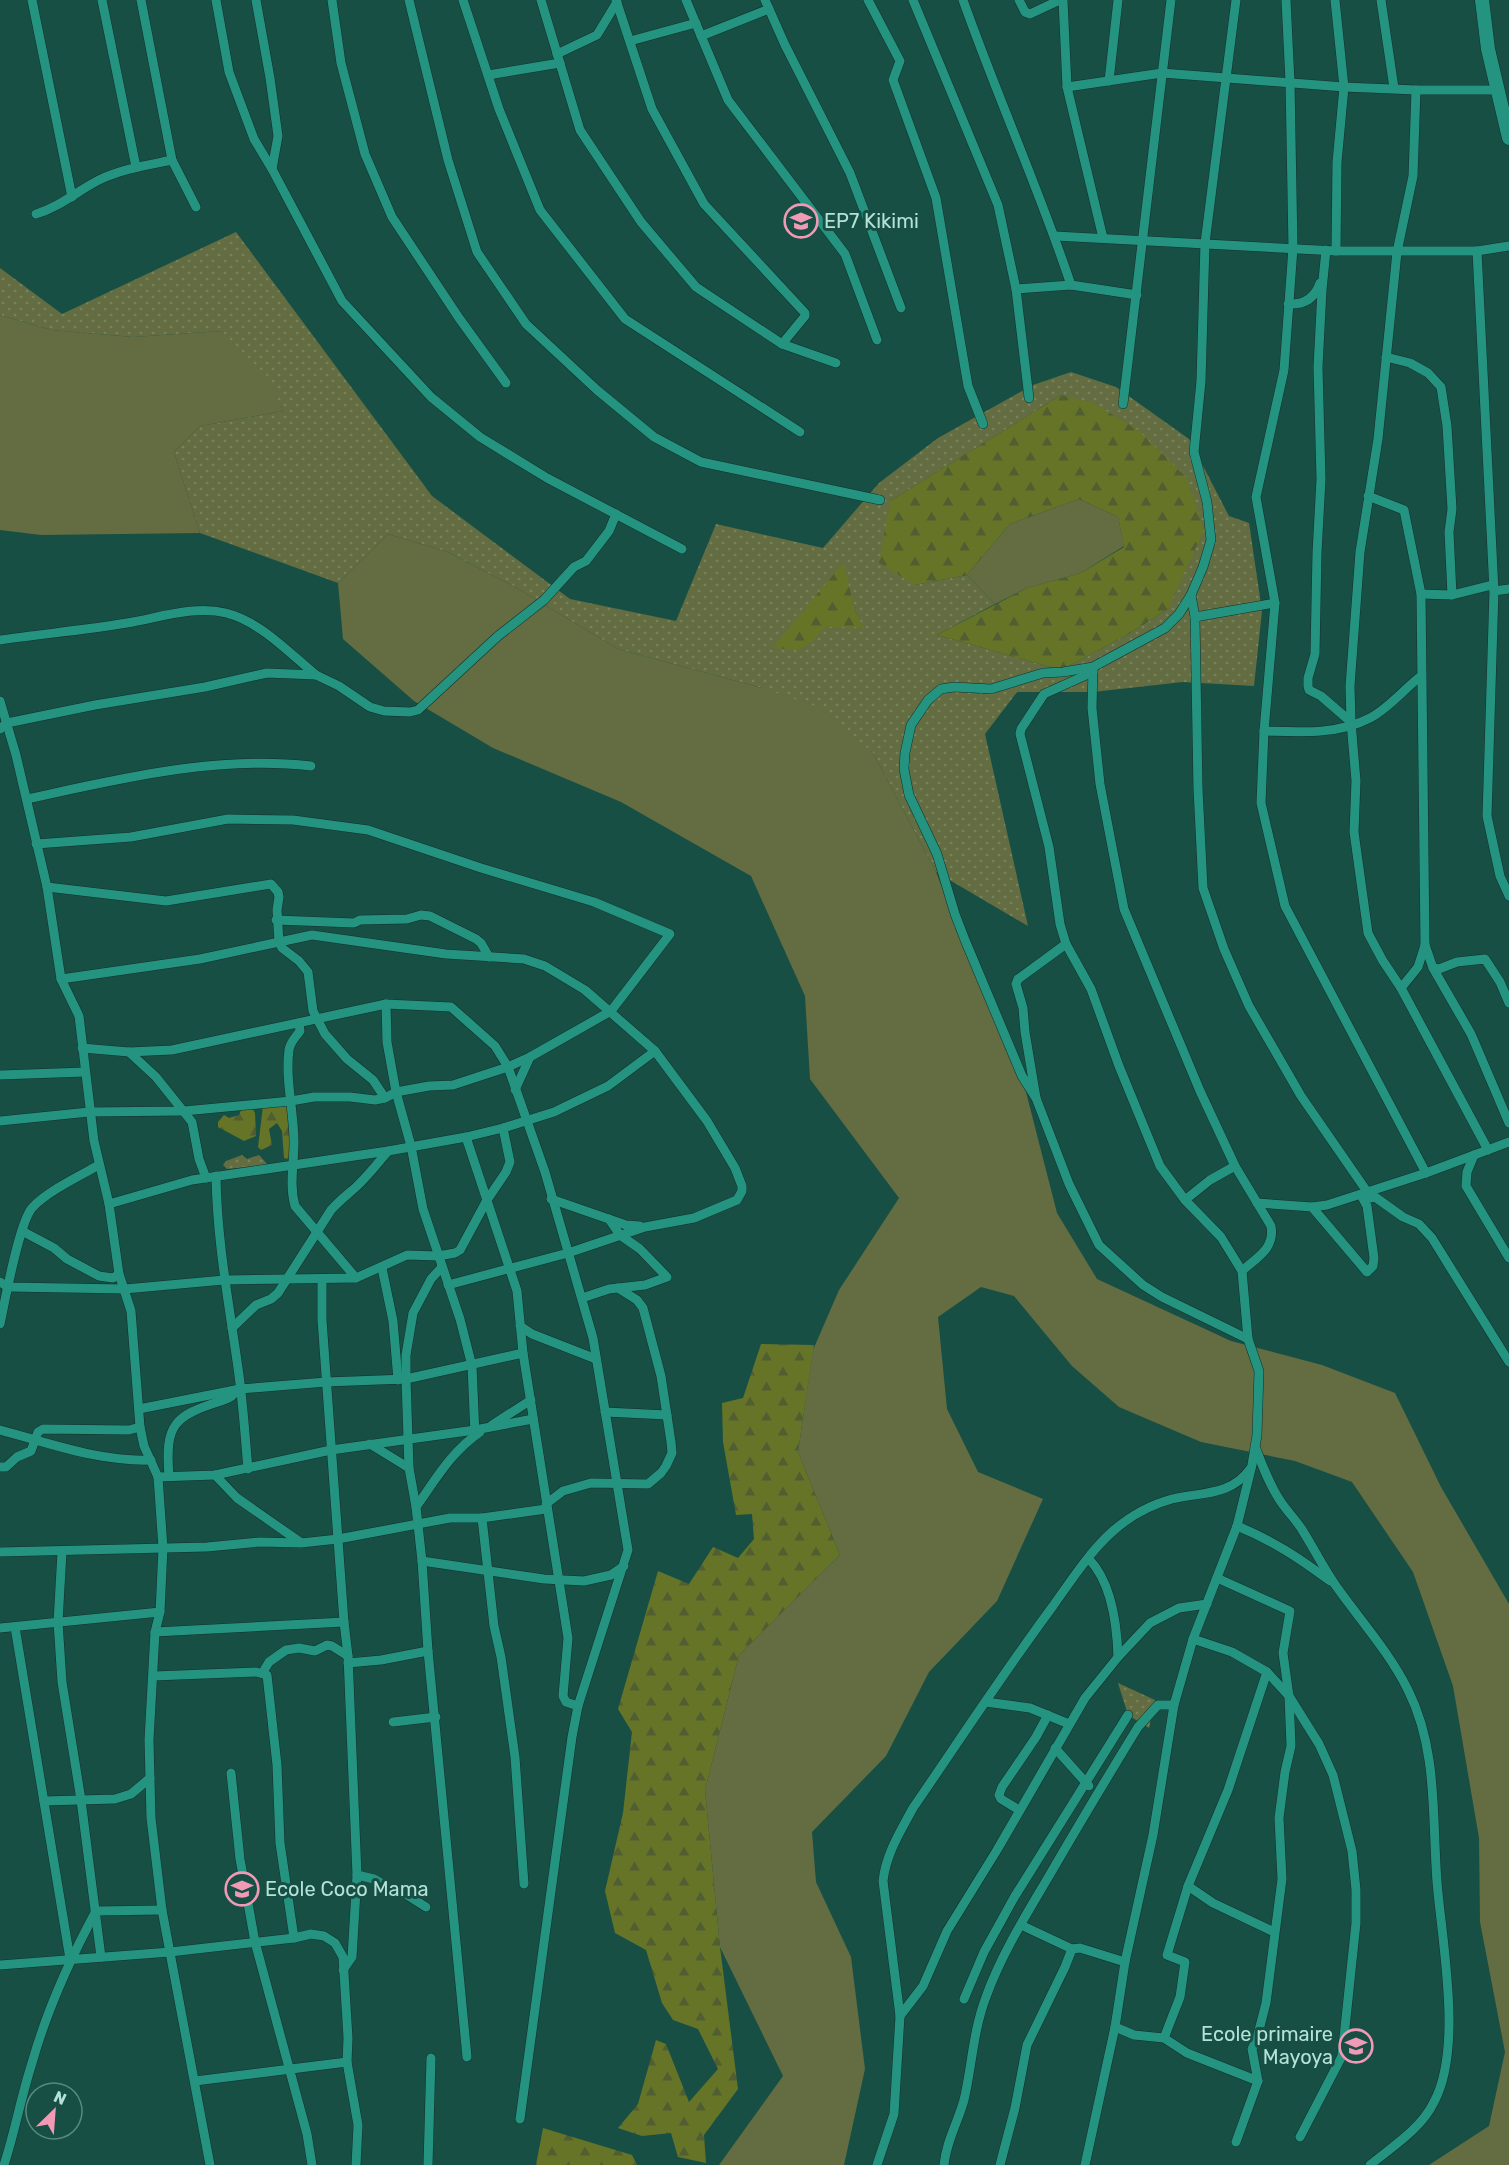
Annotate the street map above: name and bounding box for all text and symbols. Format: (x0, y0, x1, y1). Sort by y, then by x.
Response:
school or university icon: EP7 Kikimi (783, 203, 819, 239)
place label: EP7 Kikimi (824, 209, 919, 233)
school or university icon: Ecole Coco Mama (224, 1871, 260, 1907)
place label: Ecole Coco Mama (265, 1877, 428, 1901)
place label: Ecole primaire Mayoya (1201, 2022, 1333, 2069)
school or university icon: Ecole primaire Mayoya (1338, 2028, 1374, 2064)
north arrow (24, 2081, 84, 2141)
text: N (51, 2087, 69, 2109)

